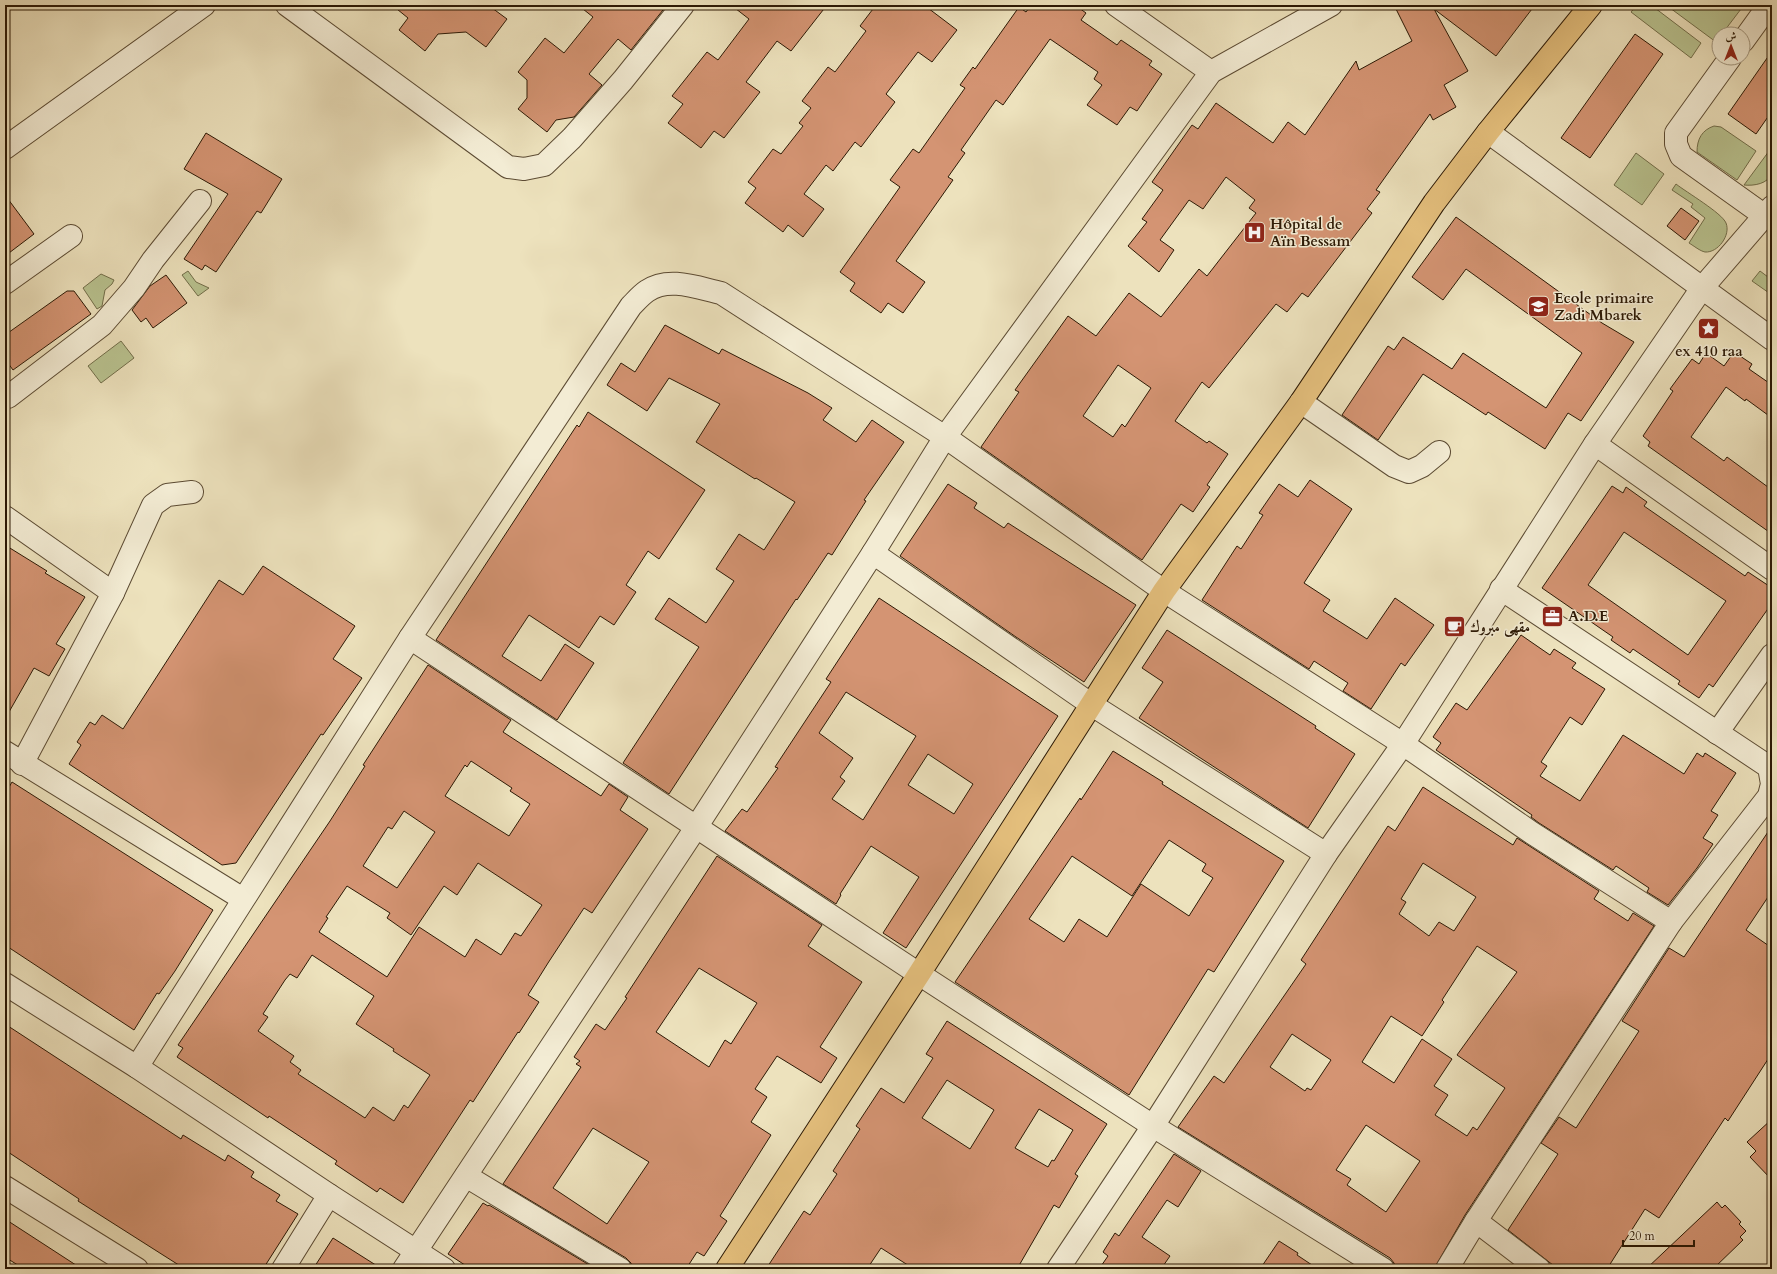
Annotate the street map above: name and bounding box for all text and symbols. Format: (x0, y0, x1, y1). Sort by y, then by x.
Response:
north arrow (1711, 26, 1751, 66)
text: ش (1726, 29, 1737, 44)
place label: Hôpital de Aïn Bessam (1270, 214, 1351, 251)
hospital icon: Hôpital de Aïn Bessam (1242, 220, 1268, 246)
place label: Ecole primaire Zadi Mbarek (1554, 288, 1654, 325)
school or university icon: Ecole primaire Zadi Mbarek (1526, 294, 1552, 320)
place icon: ex 410 raa (1696, 315, 1722, 341)
place label: ex 410 raa (1675, 341, 1743, 361)
office icon: A.D.E (1540, 603, 1566, 629)
place label: A.D.E (1568, 606, 1608, 626)
cafe icon: مقهى مبروك (1442, 614, 1468, 640)
place label: مقهى مبروك (1470, 617, 1530, 637)
scale bar (1623, 1222, 1694, 1248)
text: 20 m (1629, 1228, 1656, 1244)

